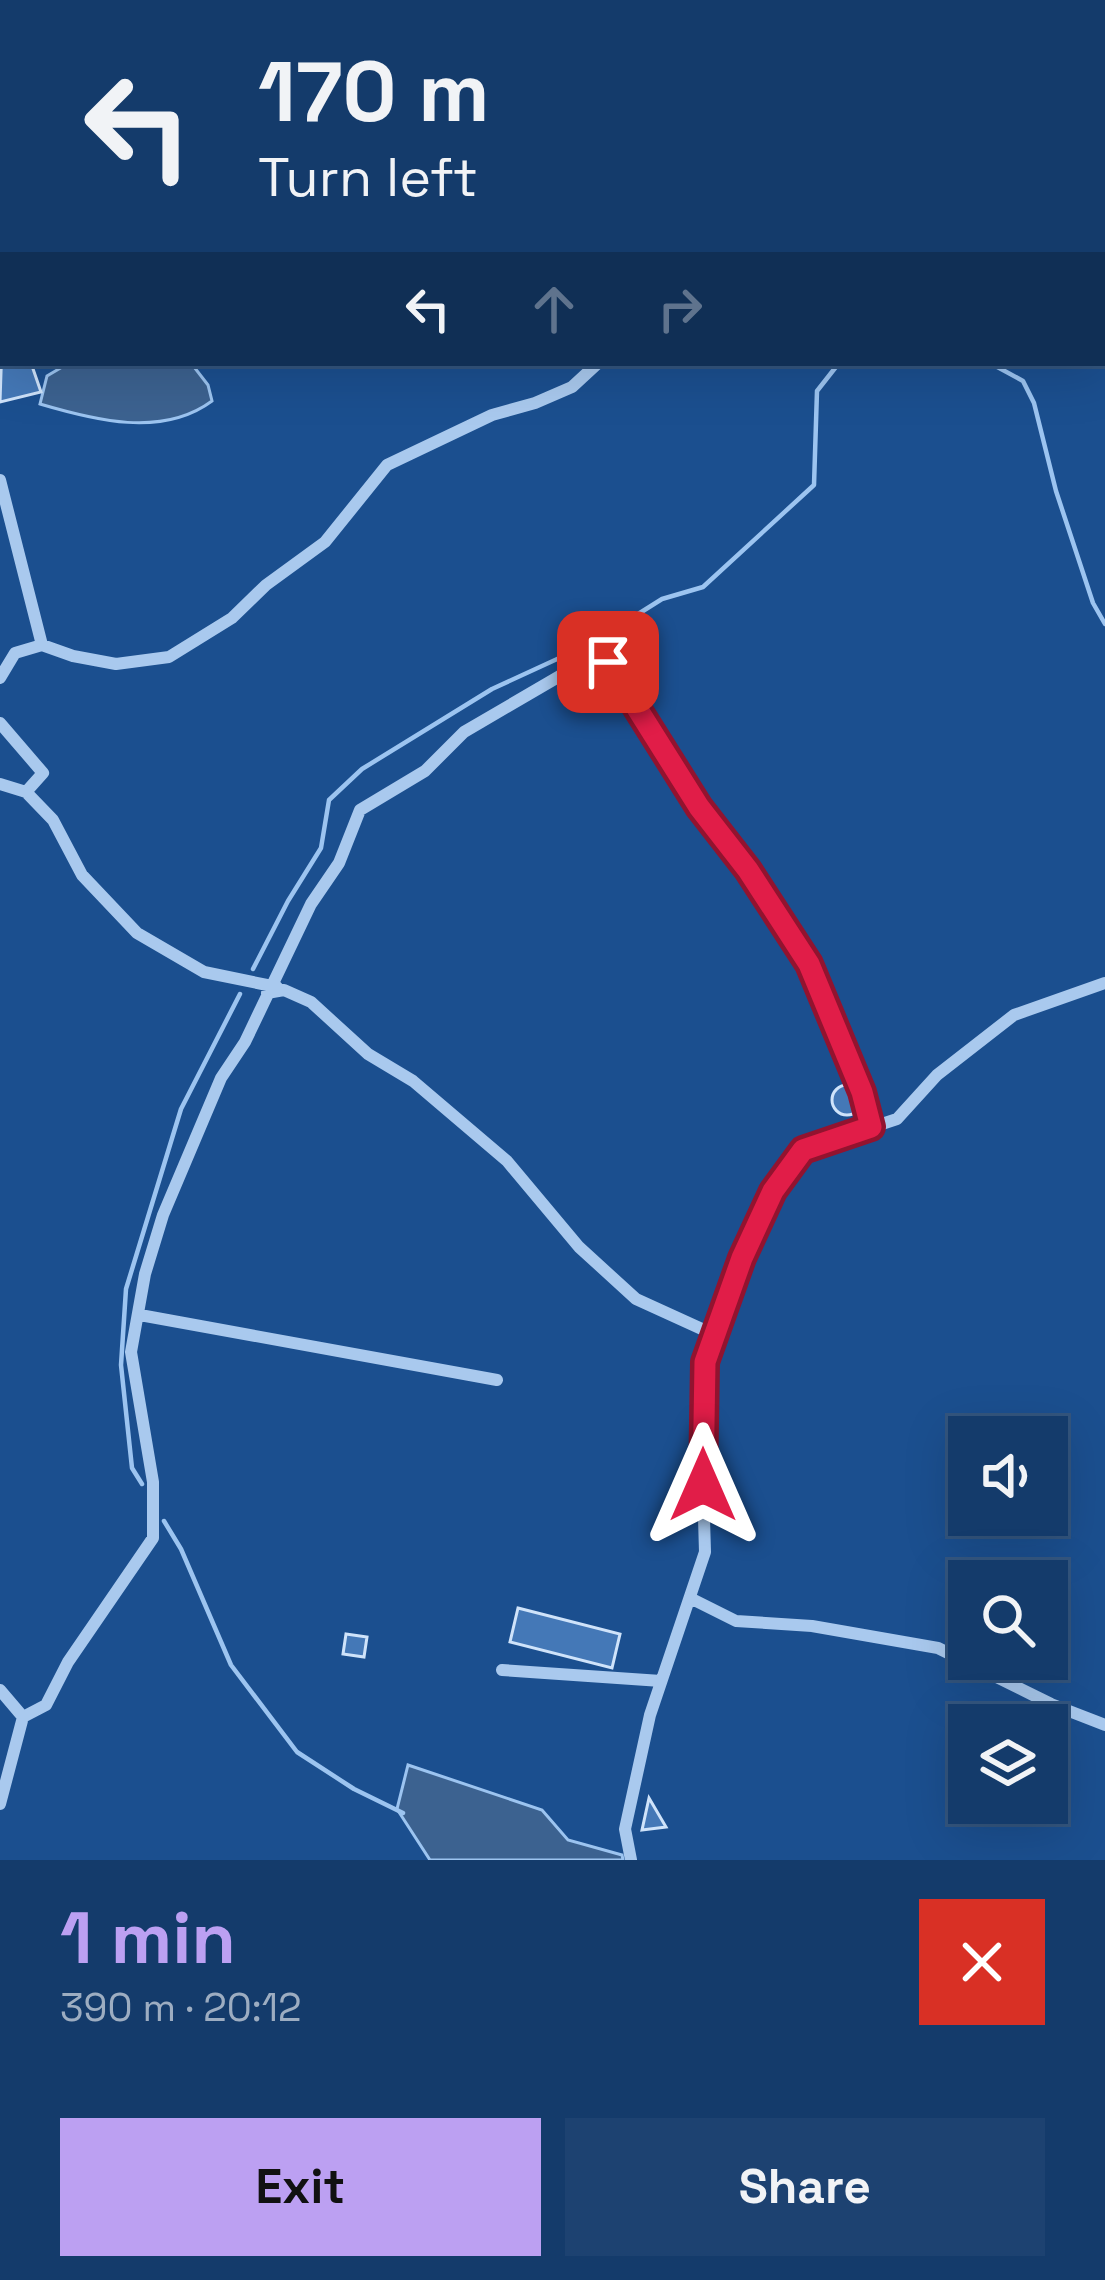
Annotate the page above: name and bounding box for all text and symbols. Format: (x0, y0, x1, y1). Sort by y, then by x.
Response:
text: 170 m (258, 38, 490, 146)
icon: left (60, 48, 216, 204)
text: Turn left (258, 143, 478, 212)
icon: left (395, 276, 461, 342)
icon: ahead (521, 276, 587, 342)
icon: right (647, 276, 713, 342)
pin (557, 611, 659, 713)
icon: arrive (575, 629, 641, 695)
map controls (948, 1416, 1068, 1824)
button: sound (948, 1416, 1068, 1536)
position arrow (640, 1422, 766, 1548)
button: search (948, 1560, 1068, 1680)
button: layers (948, 1704, 1068, 1824)
text: 1 min (60, 1892, 236, 1984)
button: close (919, 1899, 1045, 2025)
text: 390 m · 20:12 (60, 1983, 302, 2032)
button: Exit (60, 2118, 541, 2256)
button: Share (565, 2118, 1045, 2256)

